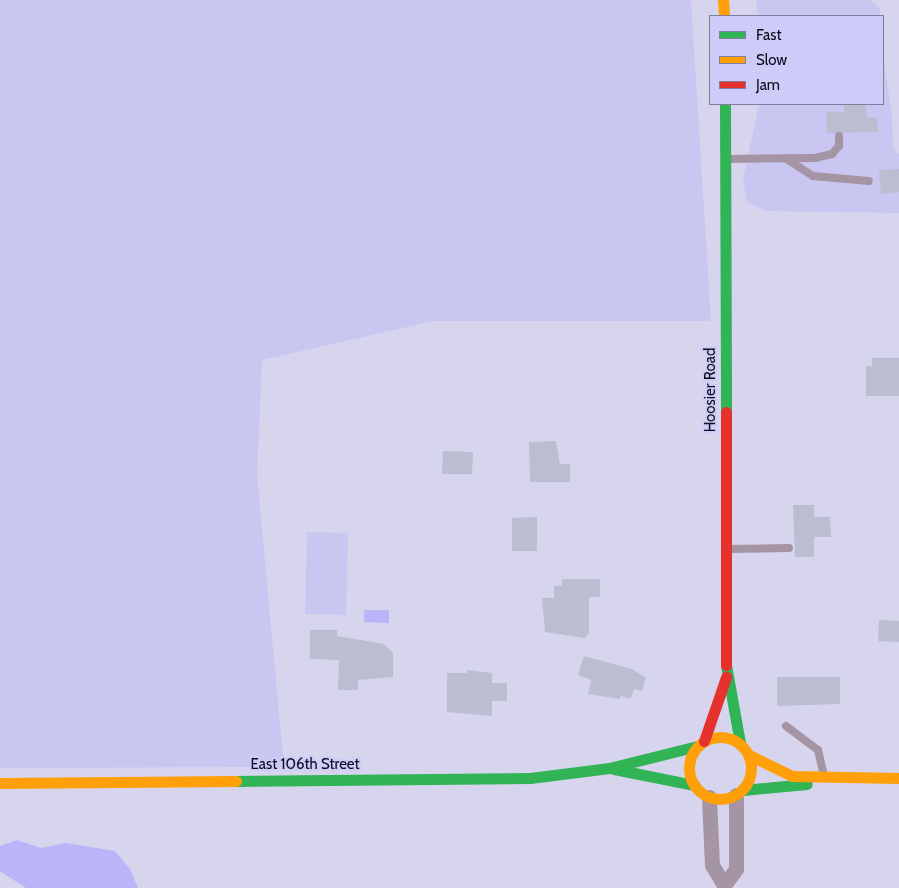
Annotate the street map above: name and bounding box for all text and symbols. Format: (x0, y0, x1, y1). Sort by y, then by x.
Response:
legend (709, 15, 884, 105)
text: Fast (756, 26, 781, 44)
text: Slow (756, 51, 787, 69)
text: Jam (756, 76, 780, 94)
street label: Hoosier Road (702, 348, 720, 432)
street label: East 106th Street (250, 756, 360, 774)

